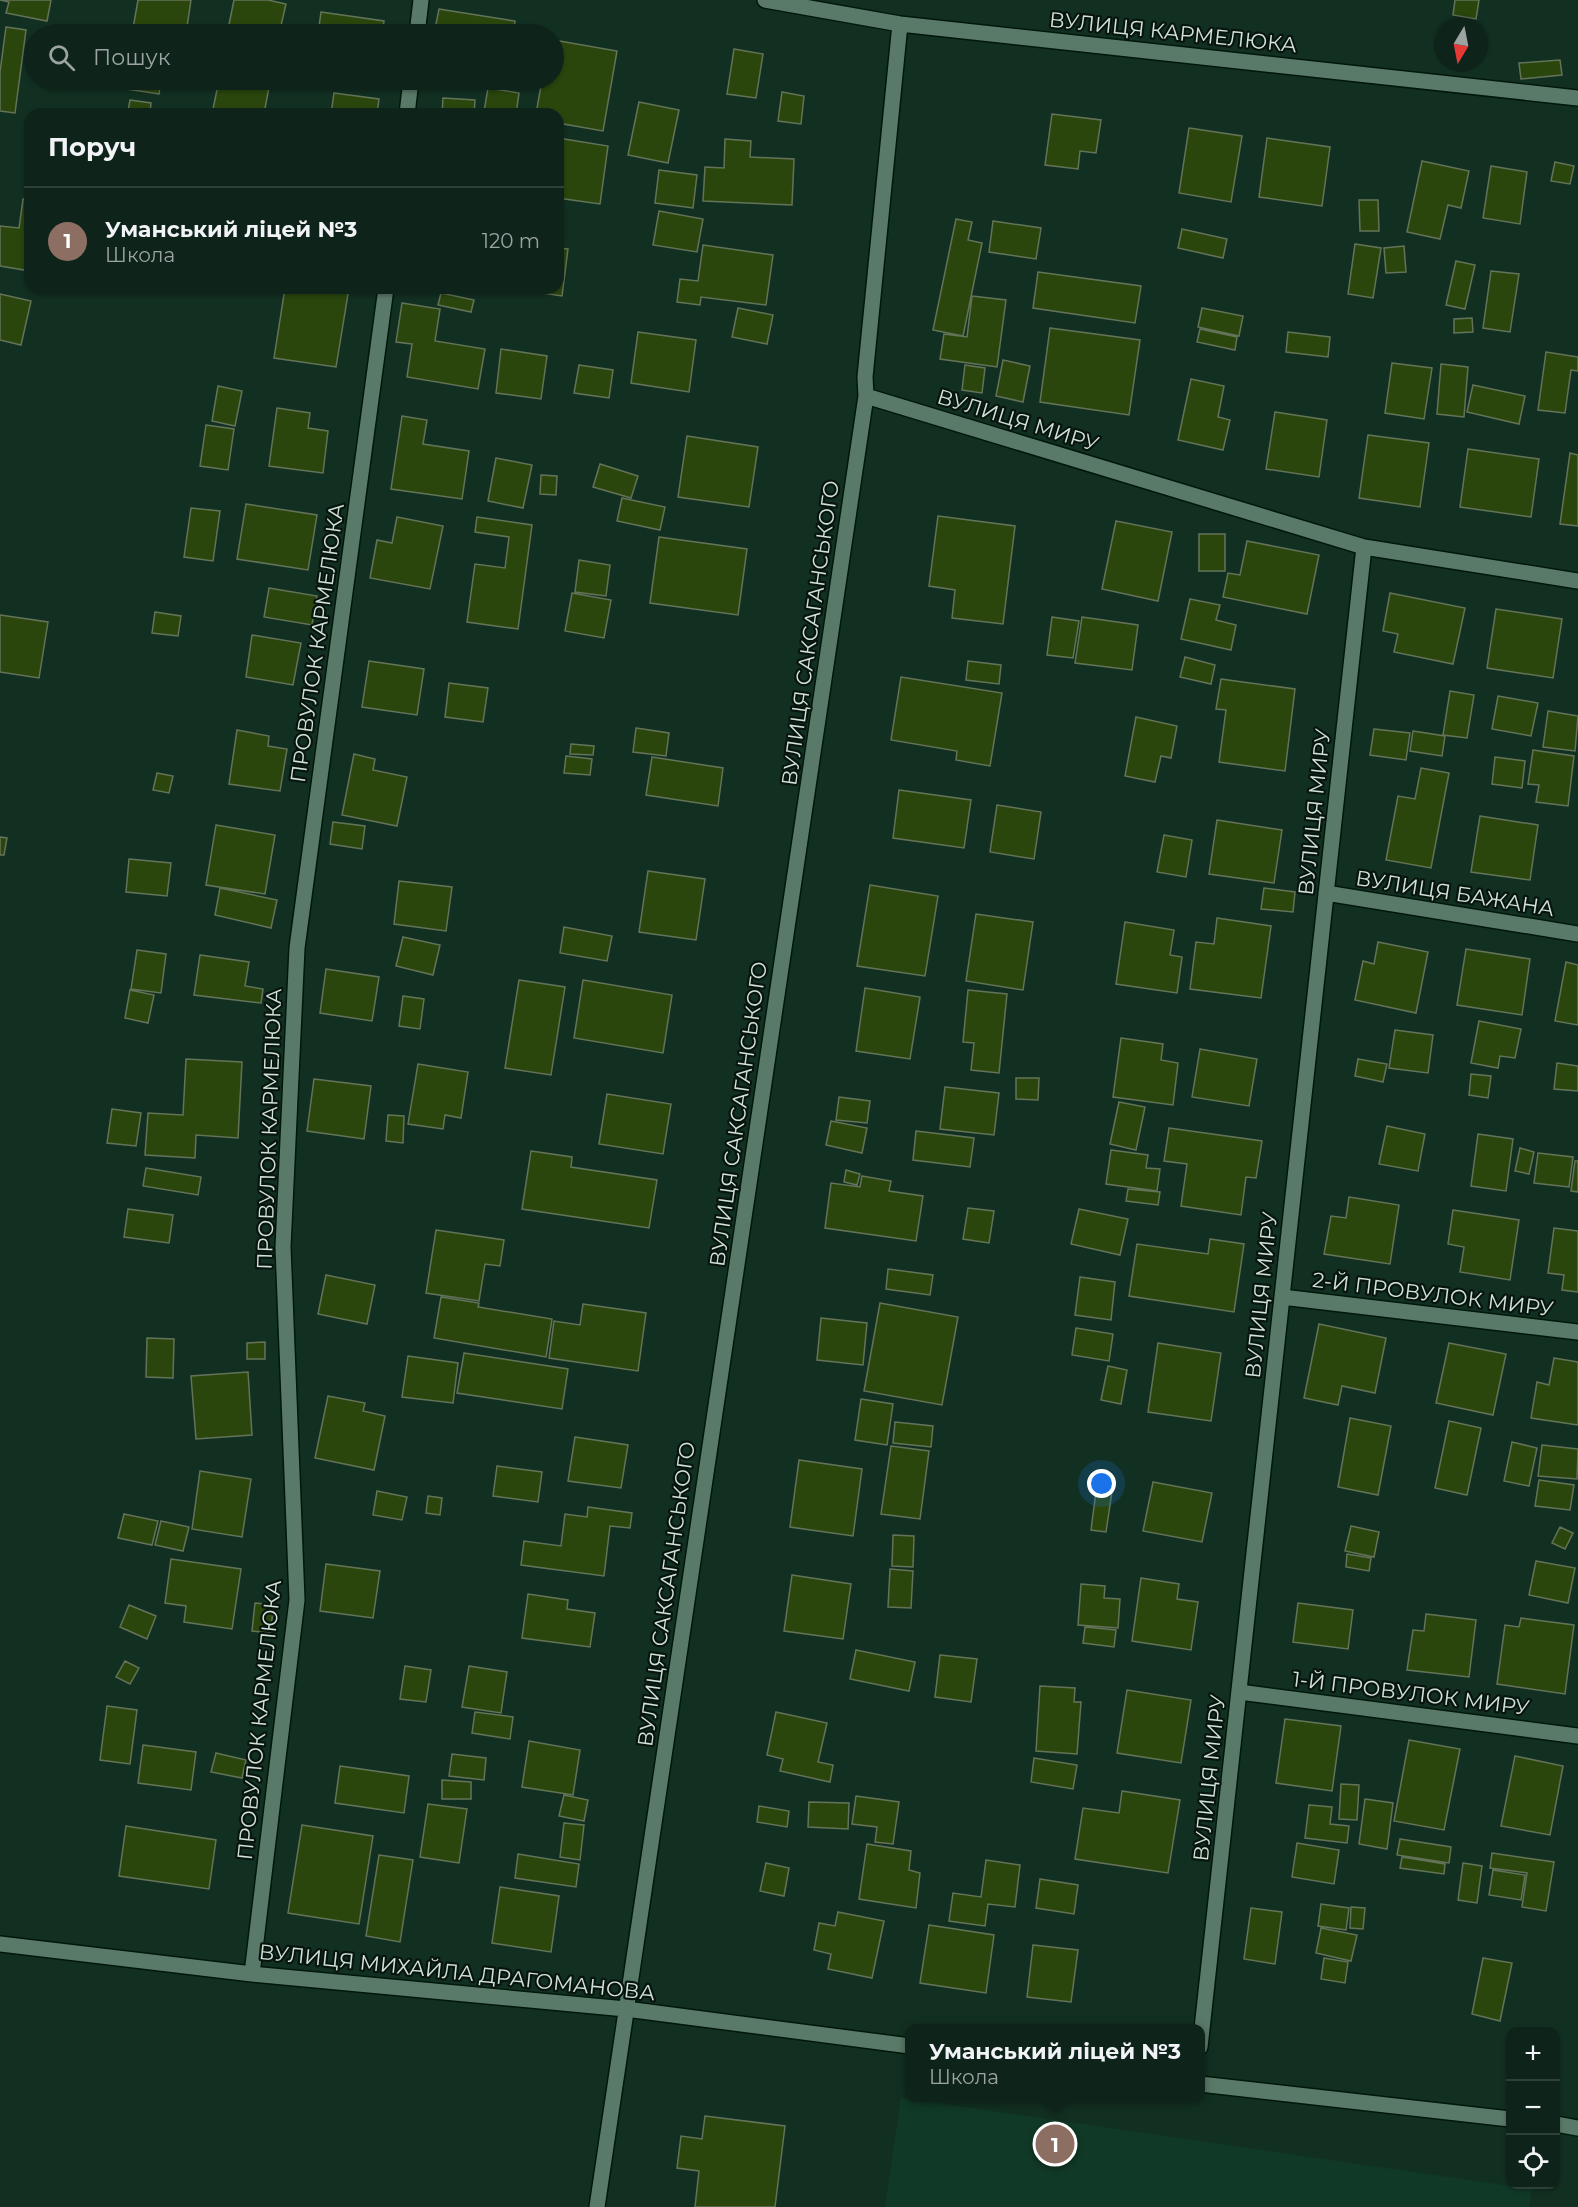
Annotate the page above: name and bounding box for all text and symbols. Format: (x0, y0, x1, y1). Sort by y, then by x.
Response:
street label: ВУЛИЦЯ КАРМЕЛЮКА (1048, 7, 1298, 57)
north arrow (1434, 18, 1488, 72)
search box (24, 24, 564, 90)
icon: search (45, 41, 78, 74)
text: Пошук (93, 44, 171, 71)
text: Поруч (48, 131, 136, 163)
text: Уманський ліцей №3 (105, 216, 357, 243)
text: 1 (64, 229, 71, 253)
text: 120 m (482, 229, 540, 253)
text: Школа (105, 243, 175, 267)
street label: ВУЛИЦЯ МИРУ (934, 384, 1102, 457)
street label: ВУЛИЦЯ САКСАГАНСЬКОГО (776, 479, 844, 787)
street label: ПРОВУЛОК КАРМЕЛЮКА (285, 501, 349, 784)
street label: ВУЛИЦЯ МИРУ (1293, 727, 1335, 897)
street label: ВУЛИЦЯ БАЖАНА (1354, 865, 1556, 921)
street label: ВУЛИЦЯ САКСАГАНСЬКОГО (704, 960, 772, 1268)
street label: ПРОВУЛОК КАРМЕЛЮКА (252, 988, 286, 1270)
street label: ВУЛИЦЯ МИРУ (1240, 1210, 1282, 1380)
street label: 2-Й ПРОВУЛОК МИРУ (1311, 1267, 1556, 1321)
street label: ВУЛИЦЯ САКСАГАНСЬКОГО (632, 1440, 700, 1748)
your location (1087, 1469, 1116, 1498)
street label: ПРОВУЛОК КАРМЕЛЮКА (232, 1578, 286, 1861)
street label: 1-Й ПРОВУЛОК МИРУ (1291, 1666, 1532, 1720)
street label: ВУЛИЦЯ МИРУ (1188, 1693, 1230, 1863)
street label: ВУЛИЦЯ МИХАЙЛА ДРАГОМАНОВА (258, 1939, 657, 2005)
popup (905, 2024, 1205, 2102)
map controls (1506, 2027, 1560, 2189)
button: + (1506, 2027, 1560, 2081)
text: Уманський ліцей №3 (929, 2038, 1181, 2065)
text: Школа (929, 2065, 999, 2089)
button: − (1506, 2081, 1560, 2135)
pin: 1 (1036, 2122, 1074, 2166)
button: locate (1506, 2135, 1560, 2189)

